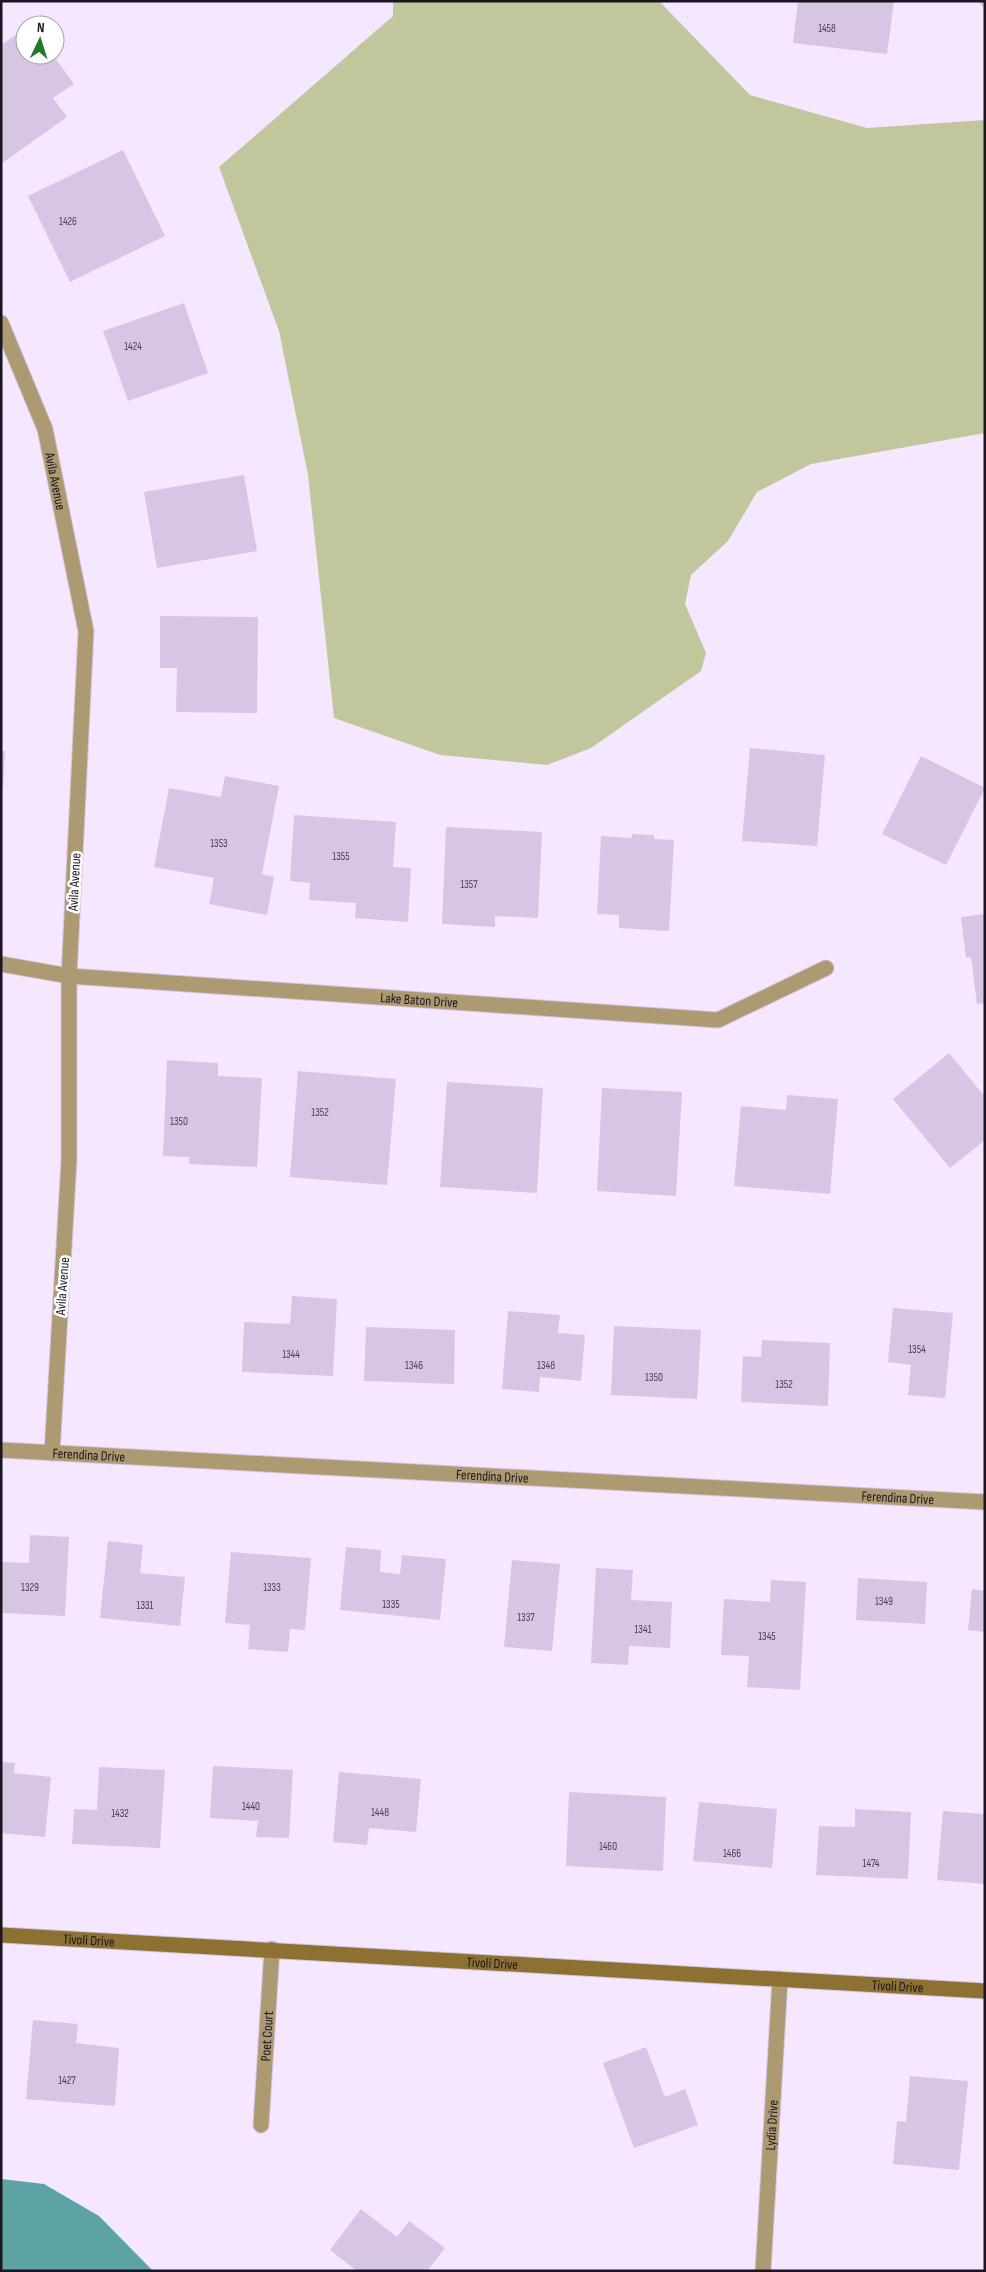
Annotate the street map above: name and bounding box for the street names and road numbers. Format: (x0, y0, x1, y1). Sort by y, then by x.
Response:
street label: Avila Avenue (41, 450, 69, 512)
street label: Avila Avenue (64, 852, 85, 913)
street label: Lake Baton Drive (380, 989, 459, 1011)
street label: Avila Avenue (52, 1256, 73, 1317)
street label: Ferendina Drive (52, 1445, 126, 1466)
street label: Ferendina Drive (456, 1466, 529, 1487)
street label: Ferendina Drive (861, 1487, 935, 1508)
street label: Tivoli Drive (63, 1931, 115, 1950)
street label: Tivoli Drive (466, 1954, 518, 1973)
street label: Tivoli Drive (871, 1977, 924, 1996)
street label: Poet Court (257, 2010, 277, 2062)
street label: Lydia Drive (762, 2099, 782, 2151)

